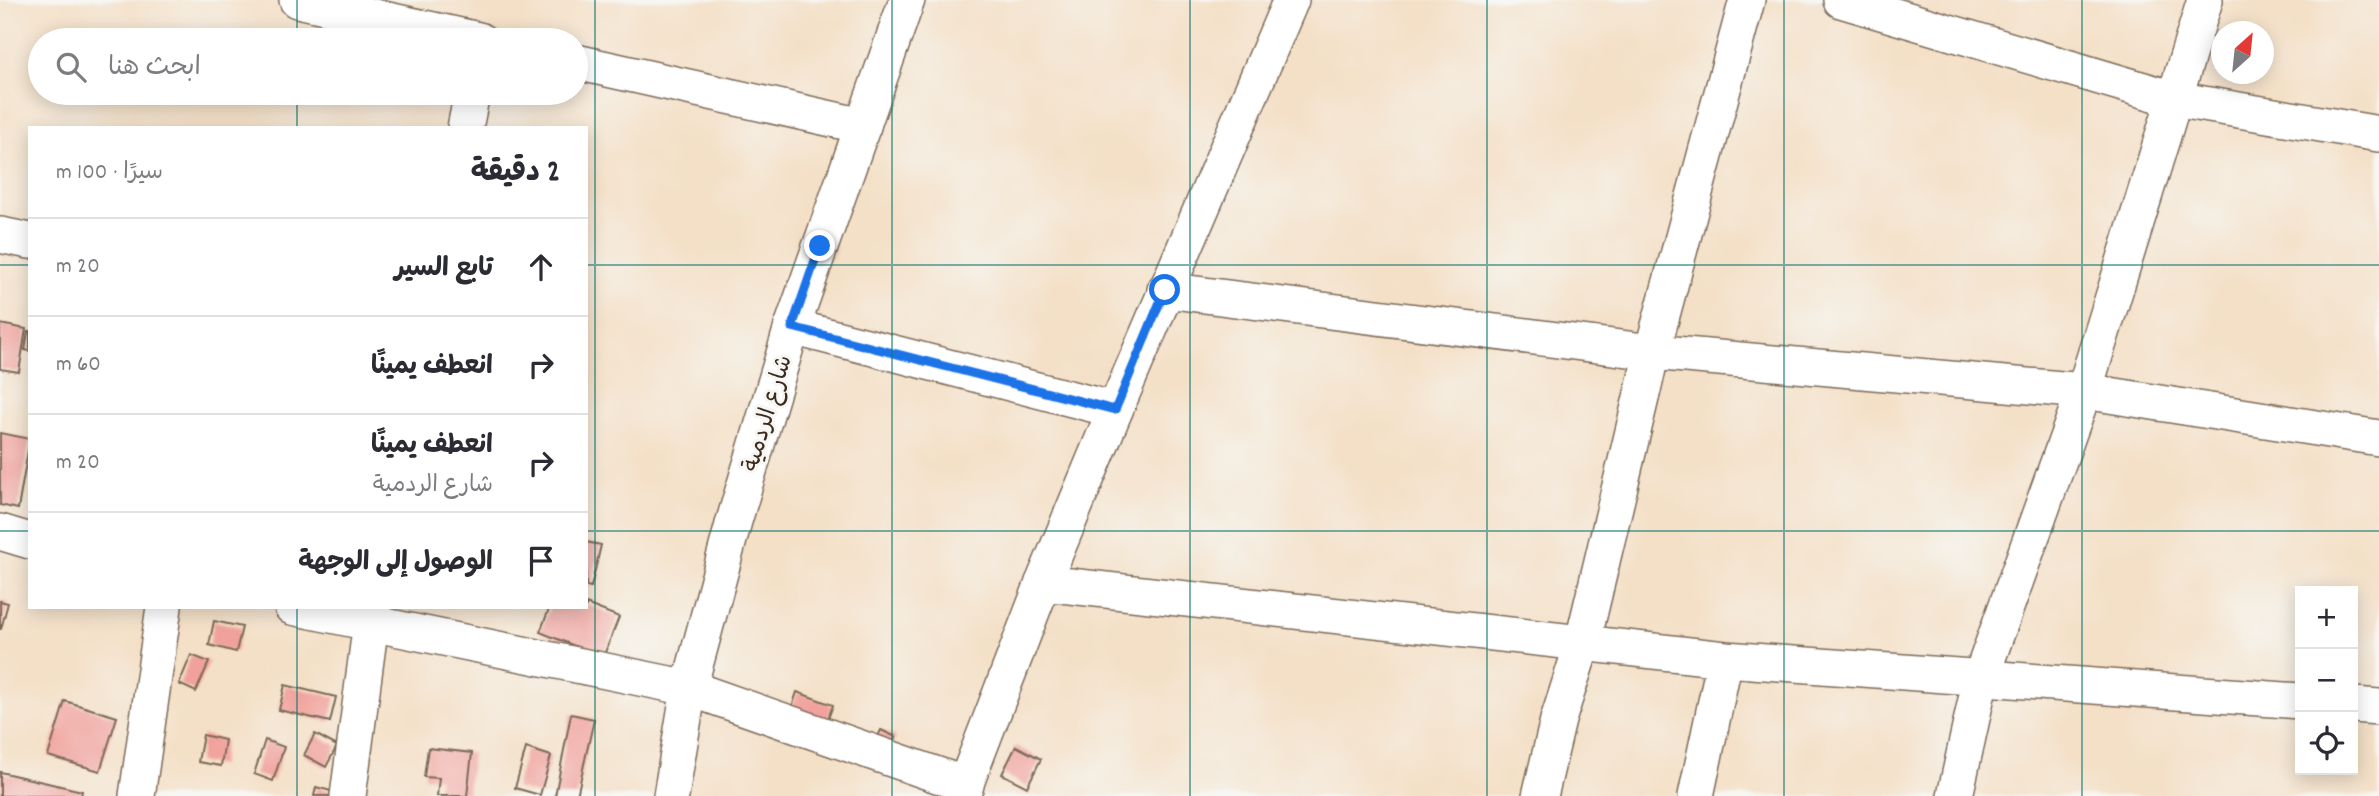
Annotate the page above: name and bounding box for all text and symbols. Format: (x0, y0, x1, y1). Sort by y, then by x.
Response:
north arrow (2211, 21, 2274, 84)
search box (28, 28, 588, 105)
icon: search (52, 48, 90, 86)
text: ابحث هنا (108, 50, 201, 87)
text: 2 دقيقة (471, 153, 560, 196)
text: سيرًا · 100 m (56, 157, 163, 190)
route end (804, 230, 835, 261)
icon: ahead (522, 248, 560, 286)
text: 20 m (56, 251, 100, 284)
text: تابع السير (394, 251, 493, 288)
route start (1149, 274, 1180, 305)
icon: right (522, 346, 560, 384)
text: 60 m (56, 349, 101, 382)
text: انعطف يمينًا (371, 349, 493, 386)
street label: شارع الردمية (736, 352, 803, 476)
text: انعطف يمينًا (371, 428, 493, 465)
icon: right (522, 444, 560, 482)
text: 20 m (56, 447, 100, 480)
text: شارع الردمية (373, 470, 493, 503)
icon: arrive (522, 542, 560, 580)
text: الوصول إلى الوجهة (298, 545, 493, 582)
map controls (2295, 586, 2358, 775)
button: + (2295, 586, 2358, 649)
button: − (2295, 649, 2358, 712)
button: locate (2295, 712, 2358, 775)

